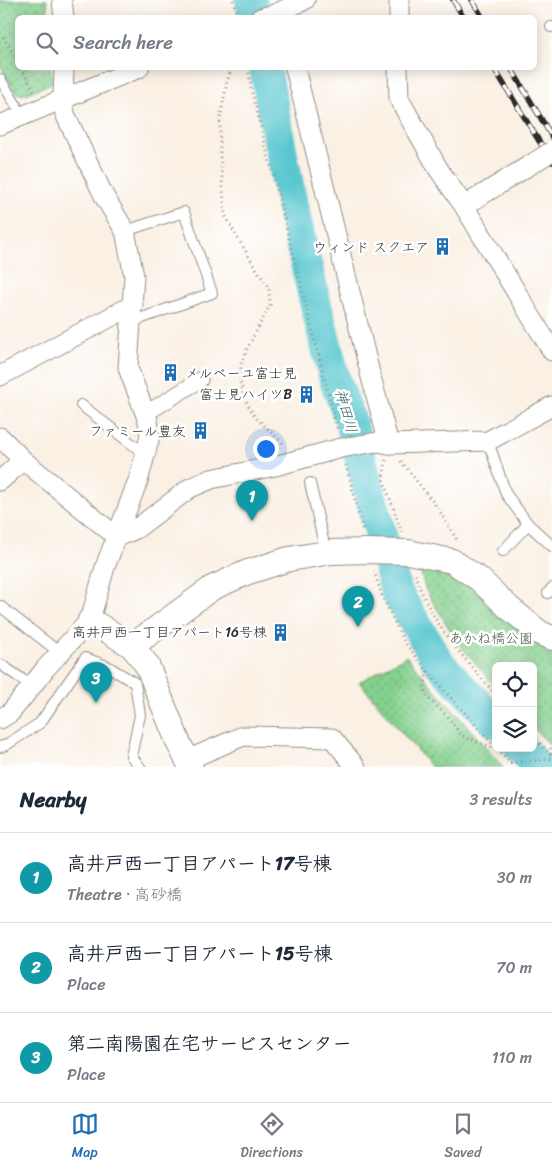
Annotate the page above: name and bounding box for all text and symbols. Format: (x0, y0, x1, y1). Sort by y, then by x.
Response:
search box (15, 15, 537, 70)
text: Search here (73, 26, 173, 59)
icon: search (33, 29, 61, 57)
place label: ウィンド スクエア (313, 235, 429, 260)
building icon: ウィンド スクエア (433, 237, 453, 257)
place label: メルベーユ富士見 (185, 361, 297, 386)
building icon: メルベーユ富士見 (161, 363, 181, 383)
place label: 富士見ハイツB (199, 382, 292, 407)
building icon: 富士見ハイツB (296, 384, 316, 404)
water label: 神田川 (327, 386, 365, 436)
place label: ファミール豊友 (89, 419, 186, 444)
building icon: ファミール豊友 (190, 421, 210, 441)
your location (253, 436, 279, 462)
pin: 1 (236, 480, 268, 521)
pin: 2 (342, 586, 374, 627)
place label: 高井戸西一丁目アパート16号棟 (72, 620, 268, 645)
building icon: 高井戸西一丁目アパート16号棟 (271, 622, 291, 642)
park label: あかね橋公園 (449, 626, 533, 651)
pin: 3 (80, 662, 112, 703)
map controls (492, 662, 537, 752)
button: locate (492, 662, 537, 707)
button: layers (492, 707, 537, 752)
text: Nearby (20, 781, 86, 819)
text: 3 results (469, 785, 532, 814)
text: 高井戸西一丁目アパート17号棟 (67, 847, 332, 880)
text: 1 (33, 863, 39, 892)
text: 30 m (497, 863, 532, 892)
text: Theatre · 高砂橋 (67, 880, 182, 909)
text: 高井戸西一丁目アパート15号棟 (67, 937, 333, 970)
text: 2 (31, 953, 41, 982)
text: 70 m (496, 953, 532, 982)
text: Place (67, 970, 106, 999)
text: 第二南陽園在宅サービスセンター (67, 1027, 352, 1060)
text: 3 (32, 1043, 40, 1072)
text: 110 m (492, 1043, 532, 1072)
text: Place (67, 1060, 106, 1089)
tab: Map (71, 1110, 99, 1165)
tab: Directions (240, 1110, 303, 1165)
tab: Saved (444, 1110, 481, 1165)

